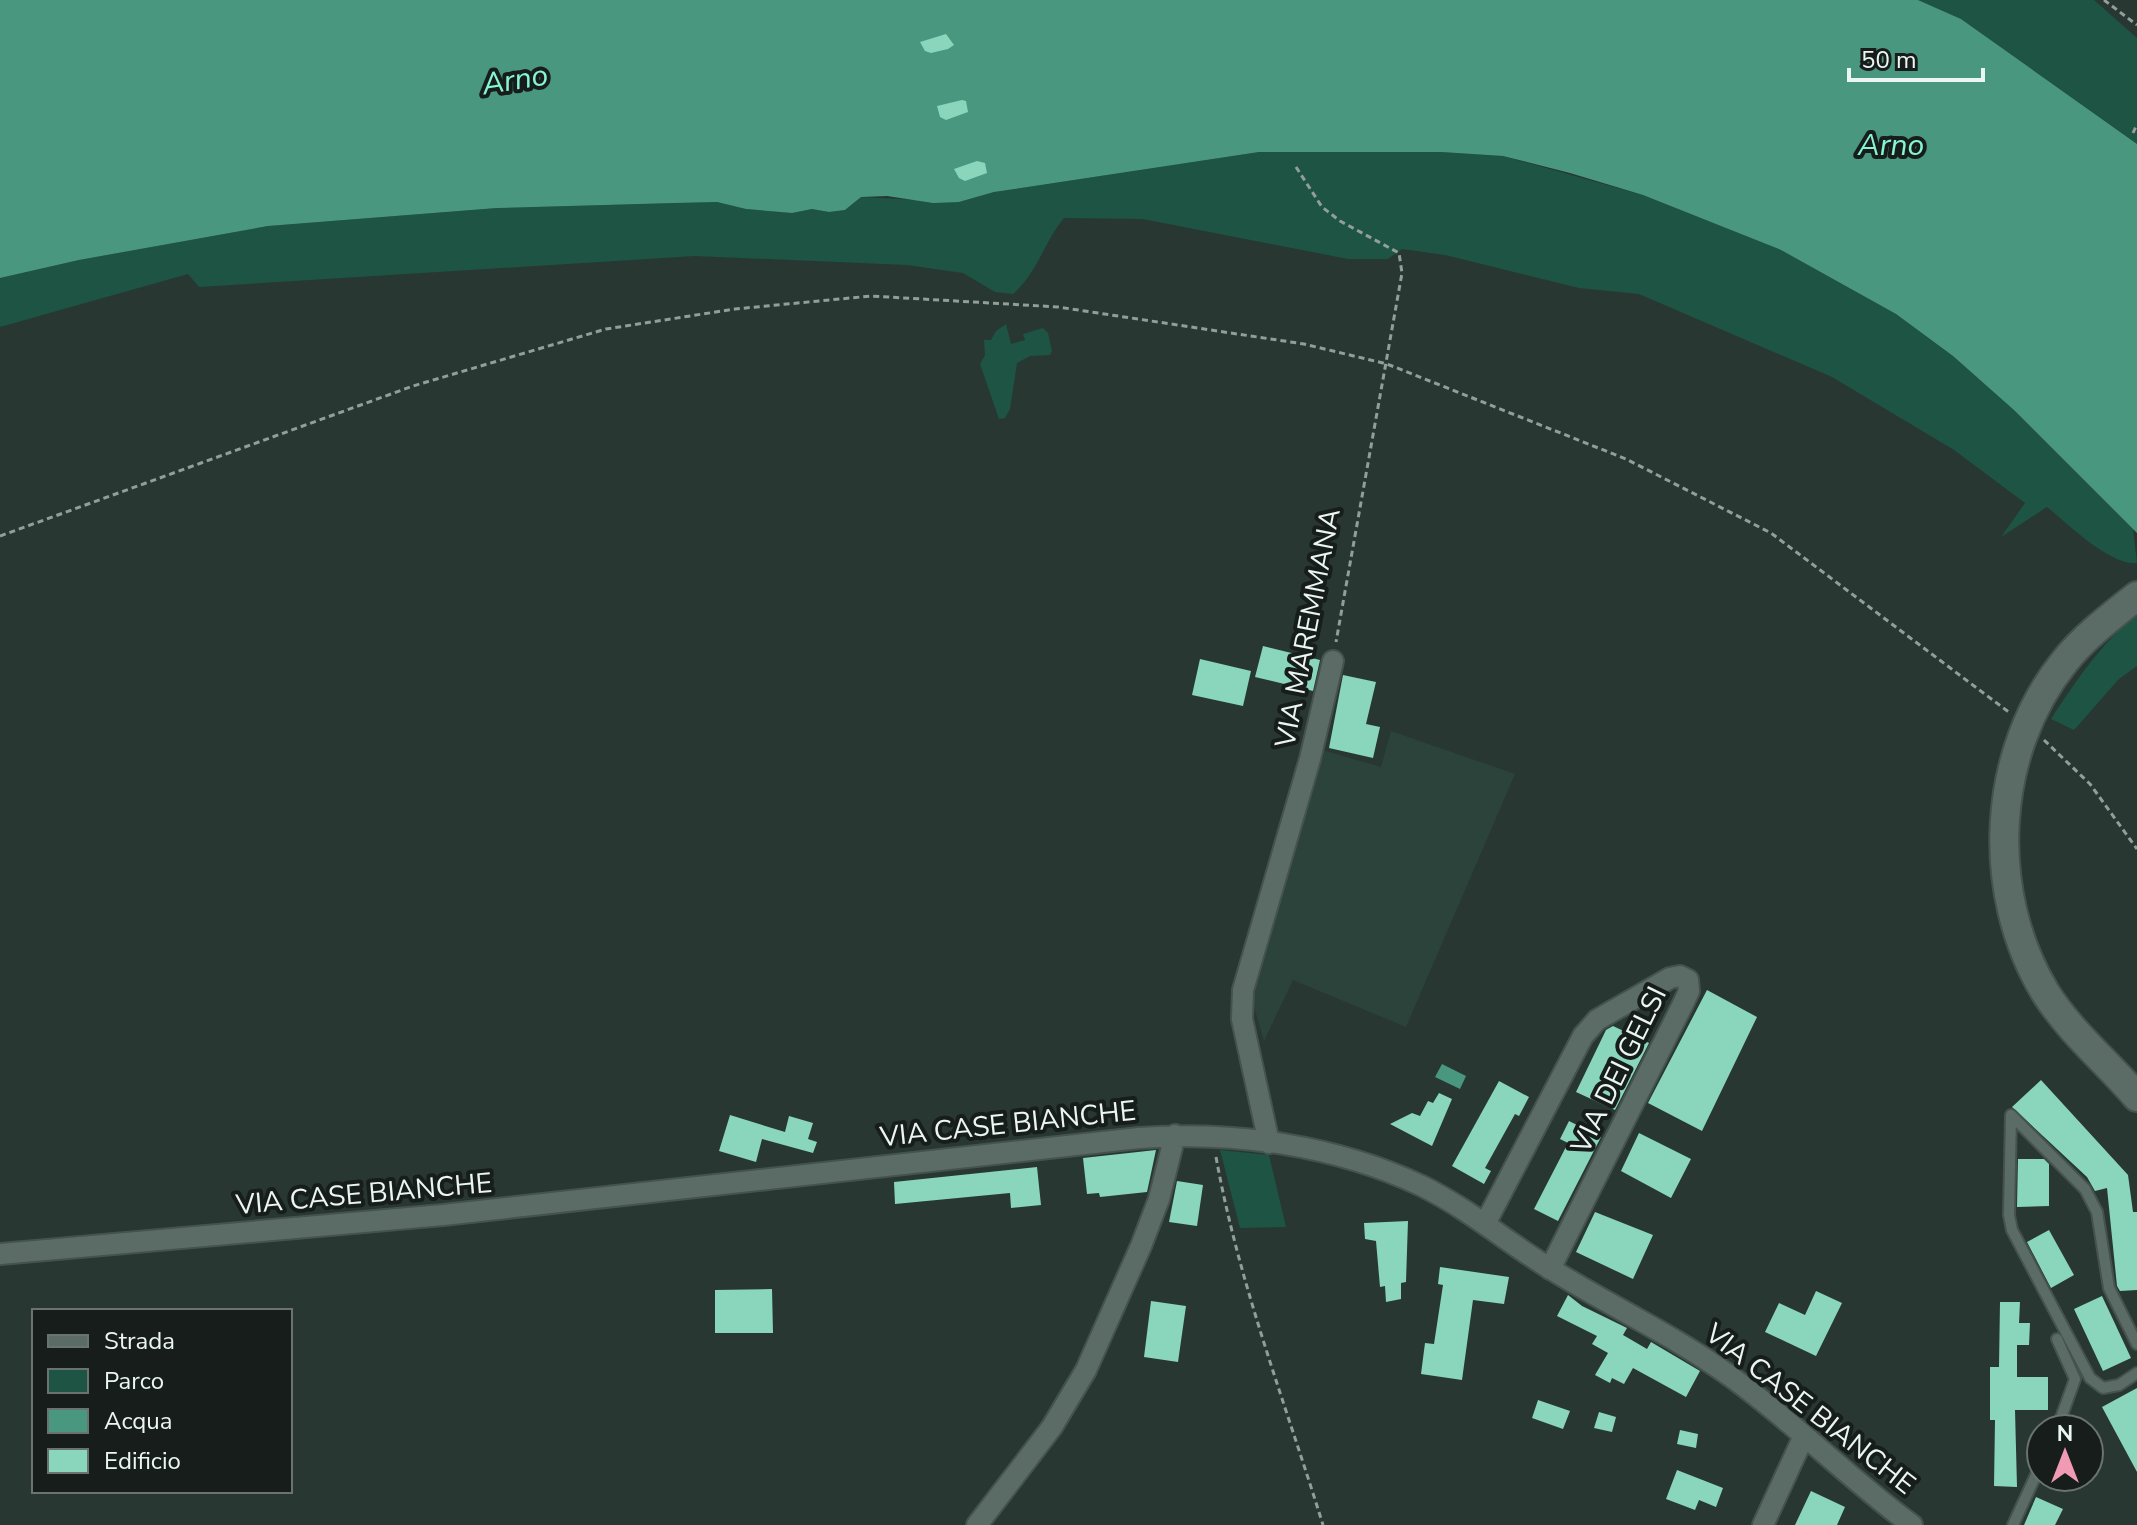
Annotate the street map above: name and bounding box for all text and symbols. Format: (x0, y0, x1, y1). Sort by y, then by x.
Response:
scale bar (1849, 32, 1983, 82)
text: 50 m (1861, 44, 1917, 76)
water label: Arno (478, 55, 551, 106)
water label: Arno (1857, 125, 1924, 166)
street label: VIA MAREMMANA (1266, 505, 1350, 752)
street label: VIA DEI GELSI (1562, 980, 1676, 1161)
street label: VIA CASE BIANCHE (877, 1092, 1138, 1156)
street label: VIA CASE BIANCHE (233, 1164, 494, 1224)
legend (32, 1309, 292, 1493)
street label: VIA CASE BIANCHE (1696, 1314, 1923, 1503)
text: Strada (104, 1325, 175, 1357)
text: Parco (104, 1365, 164, 1397)
text: Acqua (104, 1405, 172, 1437)
north arrow (2025, 1413, 2105, 1493)
text: N (2057, 1419, 2073, 1449)
text: Edificio (104, 1445, 181, 1477)

